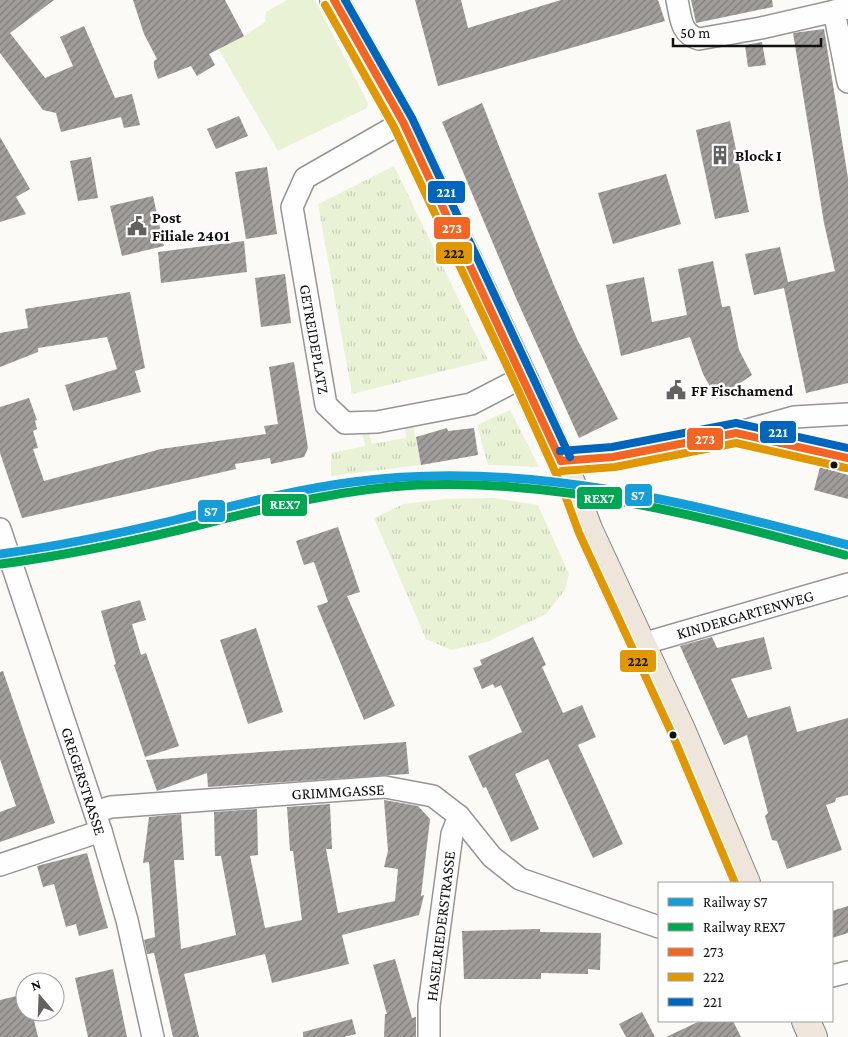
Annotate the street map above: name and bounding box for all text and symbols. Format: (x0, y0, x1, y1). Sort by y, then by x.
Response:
scale bar (673, 15, 820, 47)
text: 50 m (680, 25, 710, 41)
building icon: Block I (709, 144, 731, 166)
place label: Block I (735, 147, 782, 164)
line badge: 221 (427, 180, 466, 204)
text: 221 (436, 184, 456, 200)
place label: Post Filiale 2401 (152, 209, 230, 244)
public building icon: Post Filiale 2401 (126, 215, 148, 237)
line badge: 273 (433, 216, 471, 240)
text: 273 (442, 220, 462, 236)
line badge: 222 (435, 241, 473, 265)
text: 222 (443, 245, 465, 261)
street label: GETREIDEPLATZ (297, 283, 333, 395)
public building icon: FF Fischamend (665, 379, 687, 401)
place label: FF Fischamend (691, 382, 794, 399)
line badge: 221 (759, 420, 797, 444)
text: 221 (768, 424, 788, 440)
line badge: 273 (686, 427, 724, 451)
text: 273 (695, 431, 715, 447)
unlabelled marker (829, 460, 839, 470)
line badge: S7 (624, 483, 653, 507)
line badge: REX7 (576, 486, 623, 510)
text: S7 (631, 487, 645, 503)
text: REX7 (583, 490, 615, 506)
line badge: REX7 (261, 493, 308, 517)
text: REX7 (269, 496, 301, 512)
line badge: S7 (197, 499, 226, 523)
text: S7 (204, 503, 218, 519)
street label: KINDERGARTENWEG (675, 587, 816, 642)
line badge: 222 (619, 649, 657, 673)
text: 222 (627, 653, 649, 669)
street label: GREGERSTRASSE (58, 725, 109, 837)
unlabelled marker (668, 730, 678, 740)
street label: GRIMMGASSE (291, 781, 385, 802)
street label: HASELRIEDERSTRASSE (423, 850, 458, 1002)
legend (658, 882, 833, 1022)
text: Railway S7 (703, 894, 768, 911)
text: Railway REX7 (703, 919, 785, 936)
text: 273 (703, 944, 724, 960)
text: 222 (703, 969, 724, 985)
north arrow (15, 972, 65, 1022)
text: N (29, 975, 43, 994)
text: 221 (703, 994, 722, 1010)

